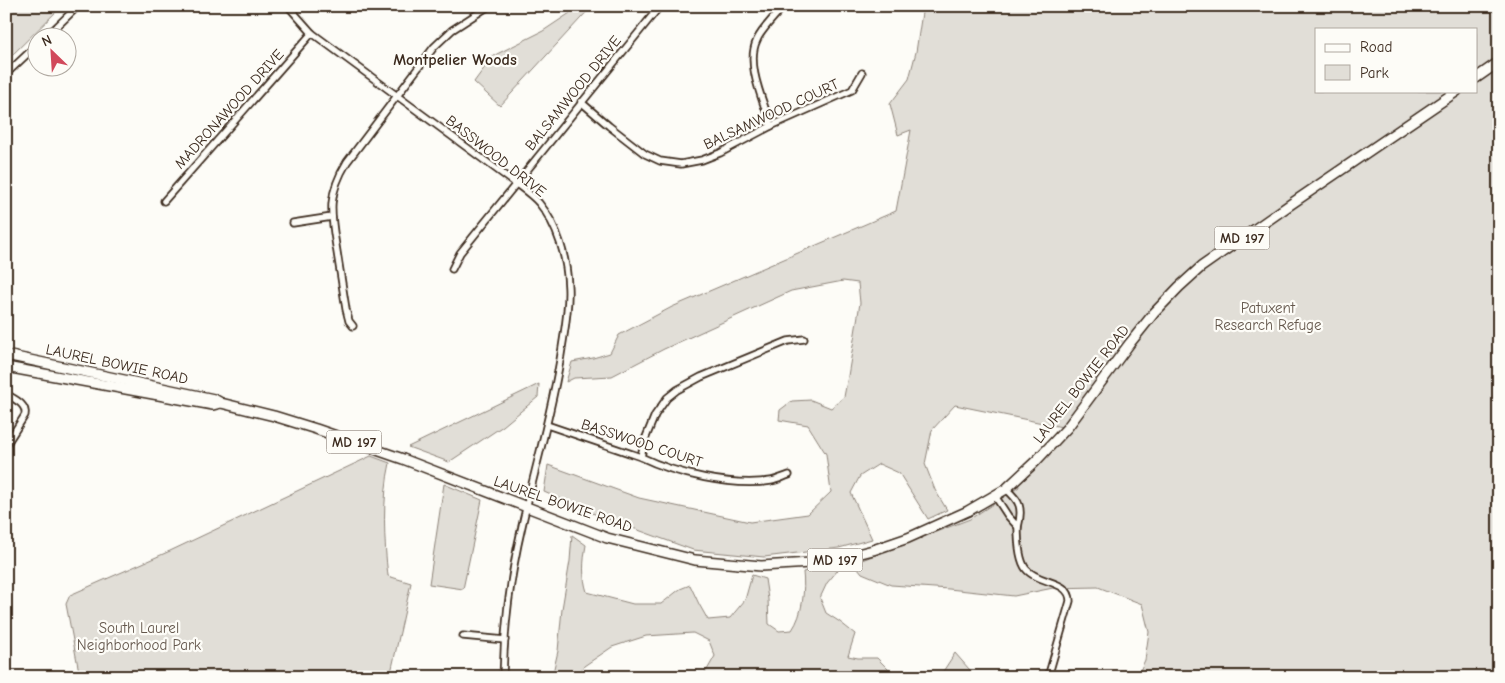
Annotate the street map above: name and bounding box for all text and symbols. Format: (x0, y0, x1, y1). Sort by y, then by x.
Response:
north arrow (28, 28, 78, 78)
legend (1315, 28, 1478, 92)
text: N (39, 31, 54, 50)
street label: BALSAMWOOD DRIVE (521, 32, 625, 154)
text: Road (1360, 38, 1392, 56)
street label: MADRONAWOOD DRIVE (171, 45, 287, 173)
district label: Montpelier Woods (393, 51, 517, 69)
text: Park (1360, 64, 1389, 82)
street label: BALSAMWOOD COURT (700, 75, 842, 153)
street label: BASSWOOD DRIVE (442, 111, 550, 201)
road number: MD 197 (1214, 227, 1270, 250)
park label: Patuxent Research Refuge (1214, 299, 1322, 334)
street label: LAUREL BOWIE ROAD (1029, 321, 1133, 447)
street label: LAUREL BOWIE ROAD (44, 340, 190, 388)
street label: BASSWOOD COURT (579, 415, 705, 471)
road number: MD 197 (326, 431, 382, 454)
street label: LAUREL BOWIE ROAD (491, 472, 635, 536)
road number: MD 197 (808, 548, 862, 572)
park label: South Laurel Neighborhood Park (77, 619, 202, 654)

